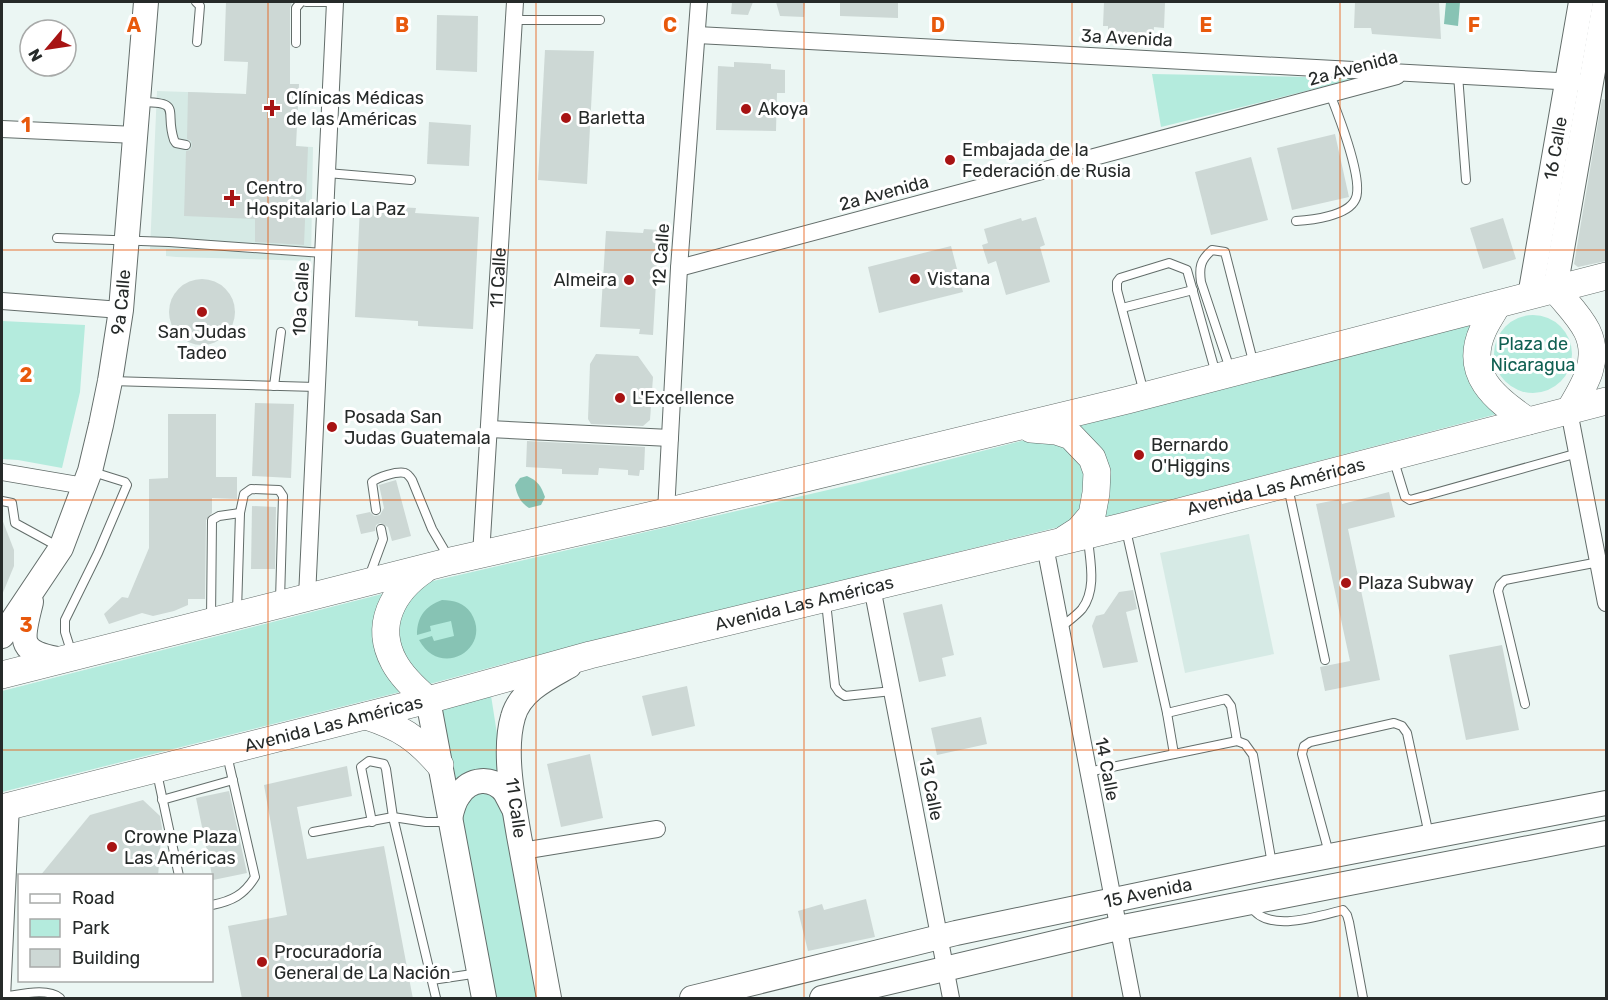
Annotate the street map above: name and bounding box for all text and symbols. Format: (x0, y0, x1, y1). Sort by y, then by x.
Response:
text: A (127, 13, 142, 37)
text: B (395, 13, 409, 37)
text: C (663, 13, 677, 37)
text: D (931, 13, 945, 37)
text: E (1200, 13, 1212, 37)
text: F (1468, 13, 1480, 37)
north arrow (18, 18, 78, 78)
street label: 3a Avenida (1081, 25, 1173, 51)
text: N (24, 45, 46, 65)
street label: 2a Avenida (1306, 46, 1400, 90)
place label: Clínicas Médicas de las Américas (286, 87, 424, 130)
place label: Akoya (758, 98, 808, 120)
marker: Clínicas Médicas de las Américas (263, 99, 281, 117)
marker: Akoya (739, 102, 753, 116)
place label: Barletta (578, 107, 645, 129)
marker: Barletta (559, 111, 573, 125)
text: 1 (21, 113, 31, 137)
street label: 16 Calle (1539, 115, 1572, 182)
place label: Embajada de la Federación de Rusia (962, 139, 1131, 182)
marker: Embajada de la Federación de Rusia (943, 153, 957, 167)
street label: 2a Avenida (837, 171, 931, 215)
place label: Centro Hospitalario La Paz (246, 177, 406, 220)
marker: Centro Hospitalario La Paz (223, 189, 241, 207)
street label: 12 Calle (648, 223, 674, 287)
street label: 11 Calle (485, 247, 511, 308)
street label: 10a Calle (288, 261, 314, 337)
place label: Vistana (927, 268, 990, 290)
street label: 9a Calle (106, 269, 135, 337)
place label: Almeira (553, 269, 617, 291)
marker: Vistana (908, 272, 922, 286)
marker: Almeira (622, 273, 636, 287)
marker: San Judas Tadeo (195, 305, 209, 319)
place label: San Judas Tadeo (158, 321, 246, 364)
park label: Plaza de Nicaragua (1491, 333, 1575, 376)
text: 2 (20, 363, 33, 387)
place label: L'Excellence (632, 387, 734, 409)
marker: L'Excellence (613, 391, 627, 405)
place label: Posada San Judas Guatemala (344, 406, 491, 449)
marker: Posada San Judas Guatemala (325, 420, 339, 434)
place label: Bernardo O'Higgins (1151, 434, 1230, 477)
marker: Bernardo O'Higgins (1132, 448, 1146, 462)
street label: Avenida Las Américas (1185, 453, 1367, 520)
street label: Avenida Las Américas (713, 571, 896, 636)
place label: Plaza Subway (1358, 572, 1474, 594)
marker: Plaza Subway (1339, 576, 1353, 590)
text: 3 (19, 613, 33, 637)
street label: Avenida Las Américas (242, 691, 425, 757)
street label: 14 Calle (1090, 735, 1124, 803)
street label: 13 Calle (914, 756, 948, 822)
street label: 11 Calle (501, 776, 531, 840)
place label: Crowne Plaza Las Américas (124, 826, 238, 869)
marker: Crowne Plaza Las Américas (105, 840, 119, 854)
street label: 15 Avenida (1102, 873, 1194, 913)
legend (18, 874, 213, 982)
text: Road (72, 887, 115, 909)
text: Park (72, 917, 110, 939)
place label: Procuradoría General de La Nación (274, 941, 450, 984)
text: Building (72, 947, 140, 969)
marker: Procuradoría General de La Nación (255, 955, 269, 969)

